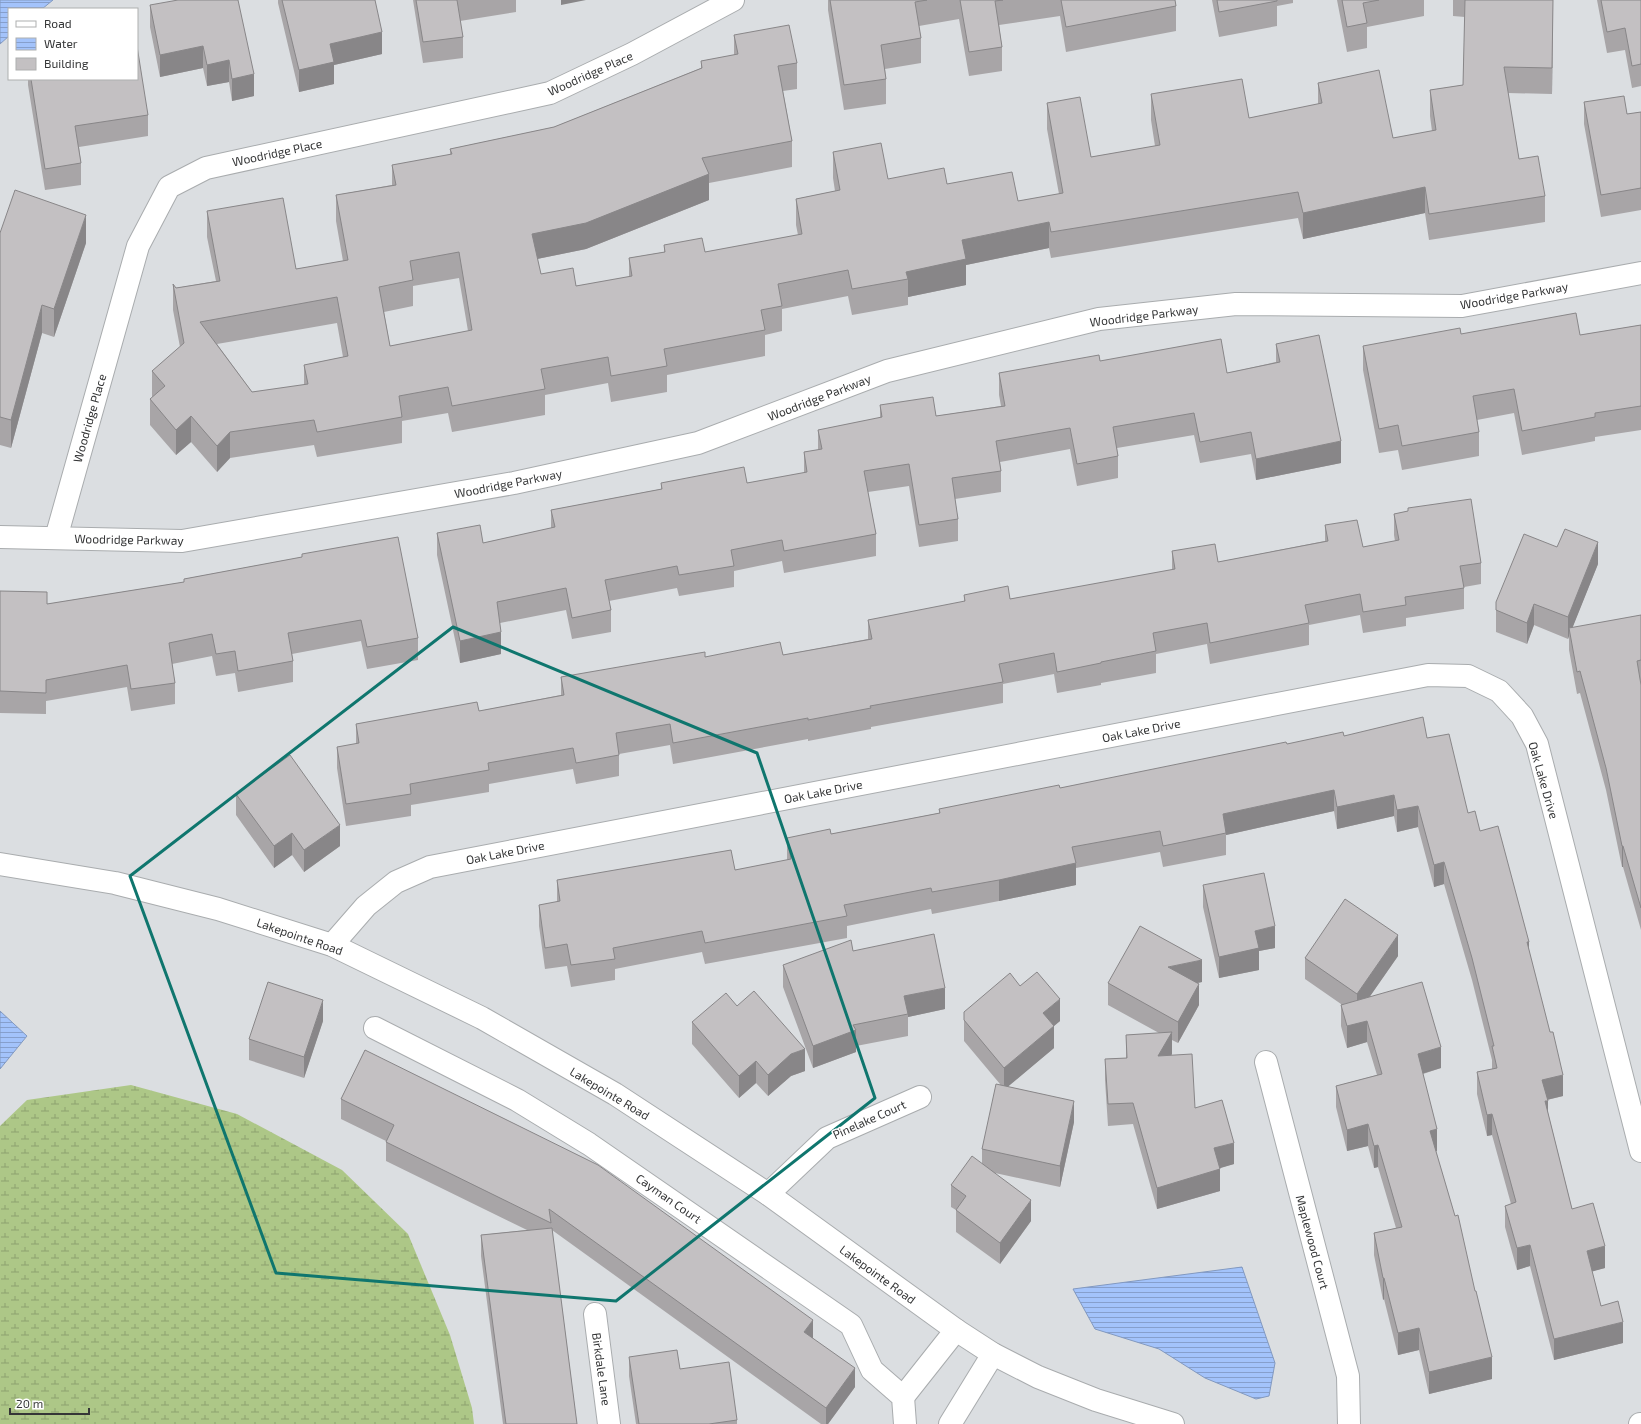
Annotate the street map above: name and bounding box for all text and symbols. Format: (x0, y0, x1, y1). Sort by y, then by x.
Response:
legend (8, 8, 138, 80)
text: Road (44, 16, 72, 30)
text: Water (44, 36, 78, 50)
street label: Woodridge Place (545, 48, 635, 98)
text: Building (44, 56, 89, 70)
street label: Woodridge Place (231, 136, 323, 168)
street label: Woodridge Parkway (1459, 278, 1570, 311)
street label: Woodridge Parkway (1089, 301, 1200, 329)
street label: Woodridge Parkway (765, 371, 873, 423)
street label: Woodridge Place (70, 372, 108, 464)
street label: Woodridge Parkway (453, 466, 564, 500)
street label: Woodridge Parkway (74, 531, 184, 547)
street label: Oak Lake Drive (1101, 716, 1181, 744)
street label: Oak Lake Drive (1526, 740, 1562, 820)
street label: Oak Lake Drive (783, 777, 863, 805)
street label: Oak Lake Drive (465, 838, 545, 866)
street label: Lakepointe Road (255, 915, 345, 957)
street label: Lakepointe Road (568, 1064, 652, 1122)
street label: Pinelake Court (830, 1096, 908, 1141)
street label: Cayman Court (634, 1170, 705, 1226)
street label: Maplewood Court (1294, 1193, 1332, 1291)
street label: Lakepointe Road (837, 1242, 919, 1306)
street label: Birkdale Lane (590, 1332, 614, 1406)
scale bar (10, 1390, 89, 1416)
text: 20 m (16, 1396, 43, 1410)

